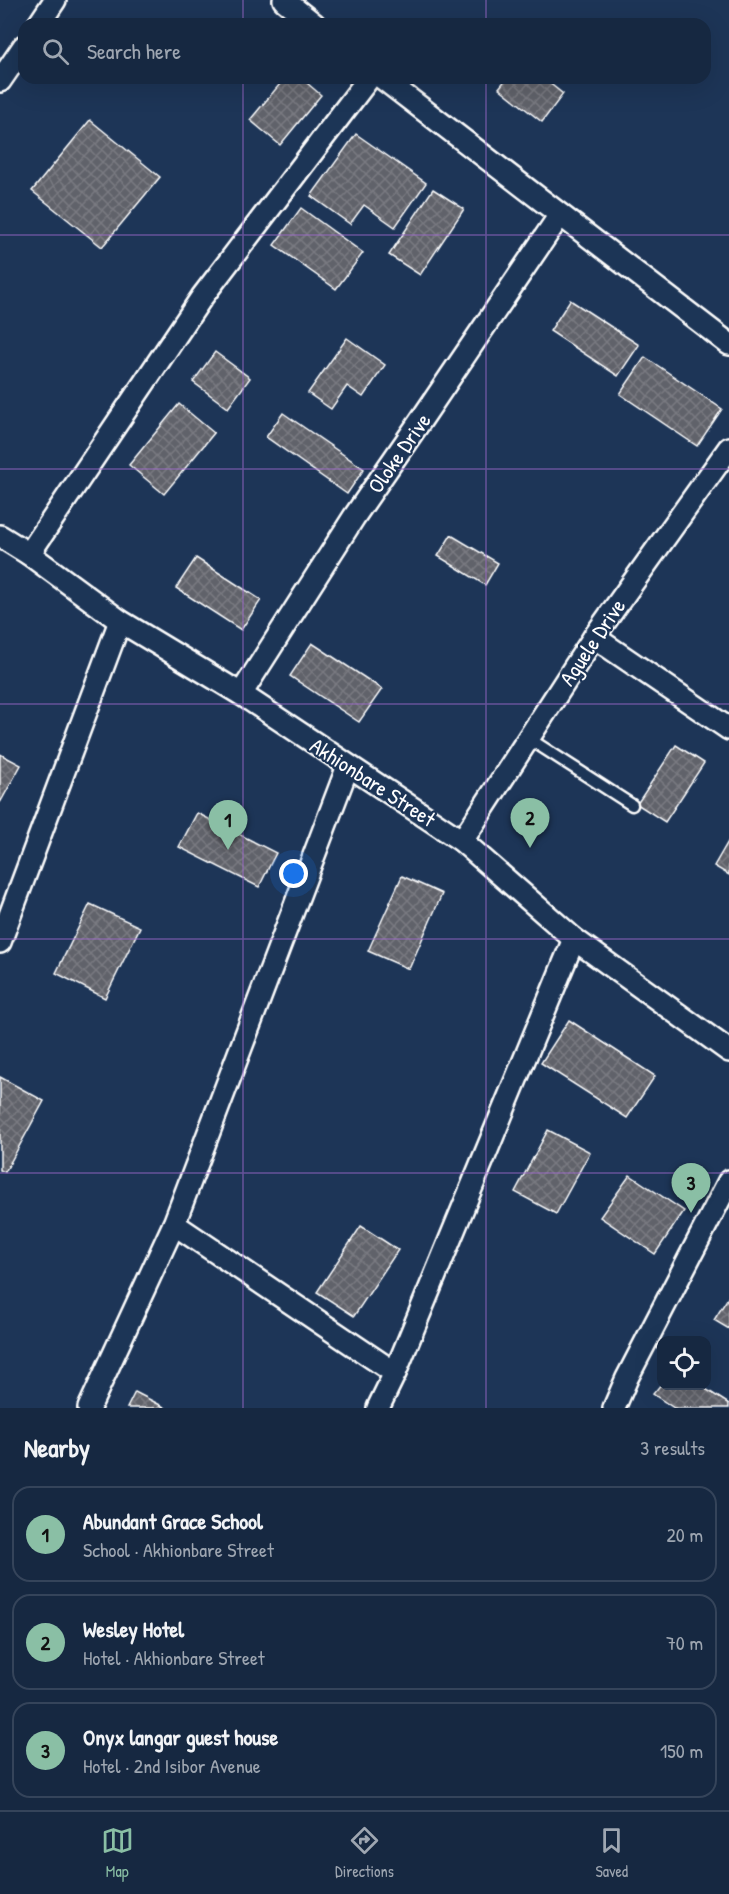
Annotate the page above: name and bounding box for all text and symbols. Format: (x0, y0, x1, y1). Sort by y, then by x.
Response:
search box (18, 18, 711, 84)
icon: search (39, 35, 72, 68)
text: Search here (87, 36, 181, 66)
street label: Oloke Drive (361, 407, 438, 499)
street label: Aguele Drive (552, 592, 632, 691)
street label: Akhionbare Street (304, 730, 442, 834)
pin: 2 (510, 798, 550, 848)
pin: 1 (208, 800, 248, 850)
your location (279, 859, 308, 888)
pin: 3 (672, 1164, 710, 1213)
map controls (657, 1336, 711, 1390)
button: locate (657, 1336, 711, 1390)
text: Nearby (24, 1430, 90, 1465)
text: 3 results (640, 1434, 705, 1461)
text: Abundant Grace School (83, 1506, 263, 1536)
text: 1 (42, 1521, 49, 1548)
text: 20 m (666, 1521, 703, 1548)
text: School · Akhionbare Street (83, 1536, 274, 1563)
text: Wesley Hotel (83, 1614, 184, 1644)
text: 2 (41, 1629, 50, 1656)
text: 70 m (666, 1629, 703, 1656)
text: Hotel · Akhionbare Street (83, 1644, 265, 1671)
text: Onyx langar guest house (83, 1722, 278, 1752)
text: 3 (41, 1737, 50, 1764)
text: 150 m (660, 1737, 703, 1764)
text: Hotel · 2nd Isibor Avenue (83, 1752, 261, 1779)
tab: Map (101, 1824, 134, 1882)
tab: Directions (335, 1824, 394, 1882)
tab: Saved (595, 1824, 628, 1882)

